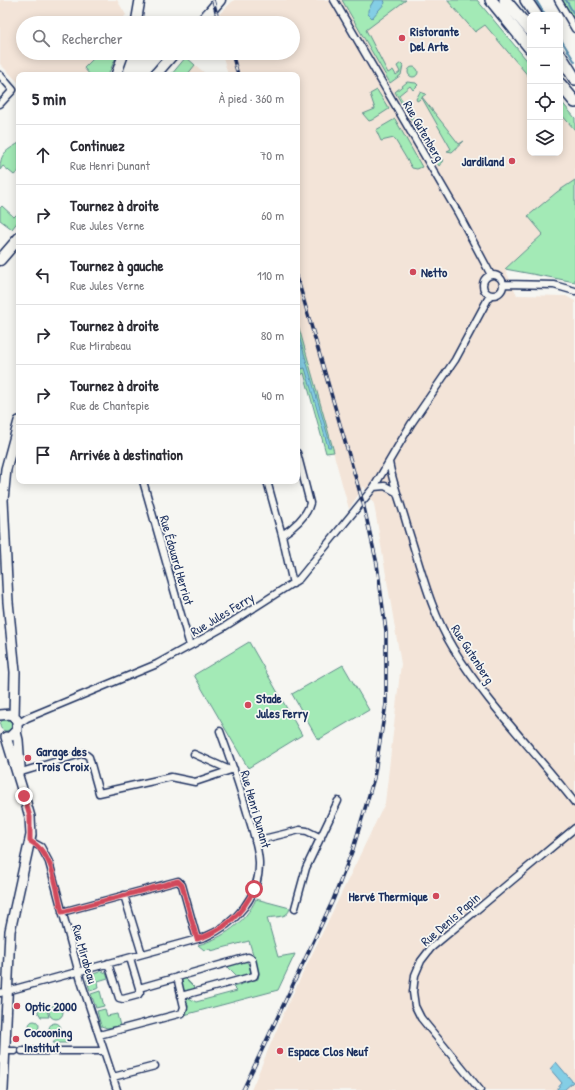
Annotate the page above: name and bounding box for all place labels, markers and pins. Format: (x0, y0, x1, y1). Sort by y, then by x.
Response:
place label: Ristorante Del Arte (410, 22, 460, 55)
marker: Ristorante Del Arte (397, 33, 407, 43)
place label: Jardiland (462, 152, 505, 170)
marker: Jardiland (507, 156, 517, 166)
place label: Netto (421, 263, 448, 281)
marker: Netto (408, 267, 418, 277)
place label: Stade Jules Ferry (256, 689, 309, 723)
marker: Stade Jules Ferry (243, 700, 253, 710)
place label: Garage des Trois Croix (35, 742, 90, 775)
marker: Garage des Trois Croix (23, 753, 33, 763)
place label: Hervé Thermique (349, 887, 429, 906)
marker: Hervé Thermique (431, 891, 441, 901)
place label: Optic 2000 (25, 997, 77, 1016)
marker: Optic 2000 (12, 1001, 22, 1011)
place label: Cocooning Institut (24, 1023, 73, 1056)
marker: Cocooning Institut (11, 1034, 21, 1044)
place label: Espace Clos Neuf (288, 1042, 369, 1061)
marker: Espace Clos Neuf (275, 1046, 285, 1056)

